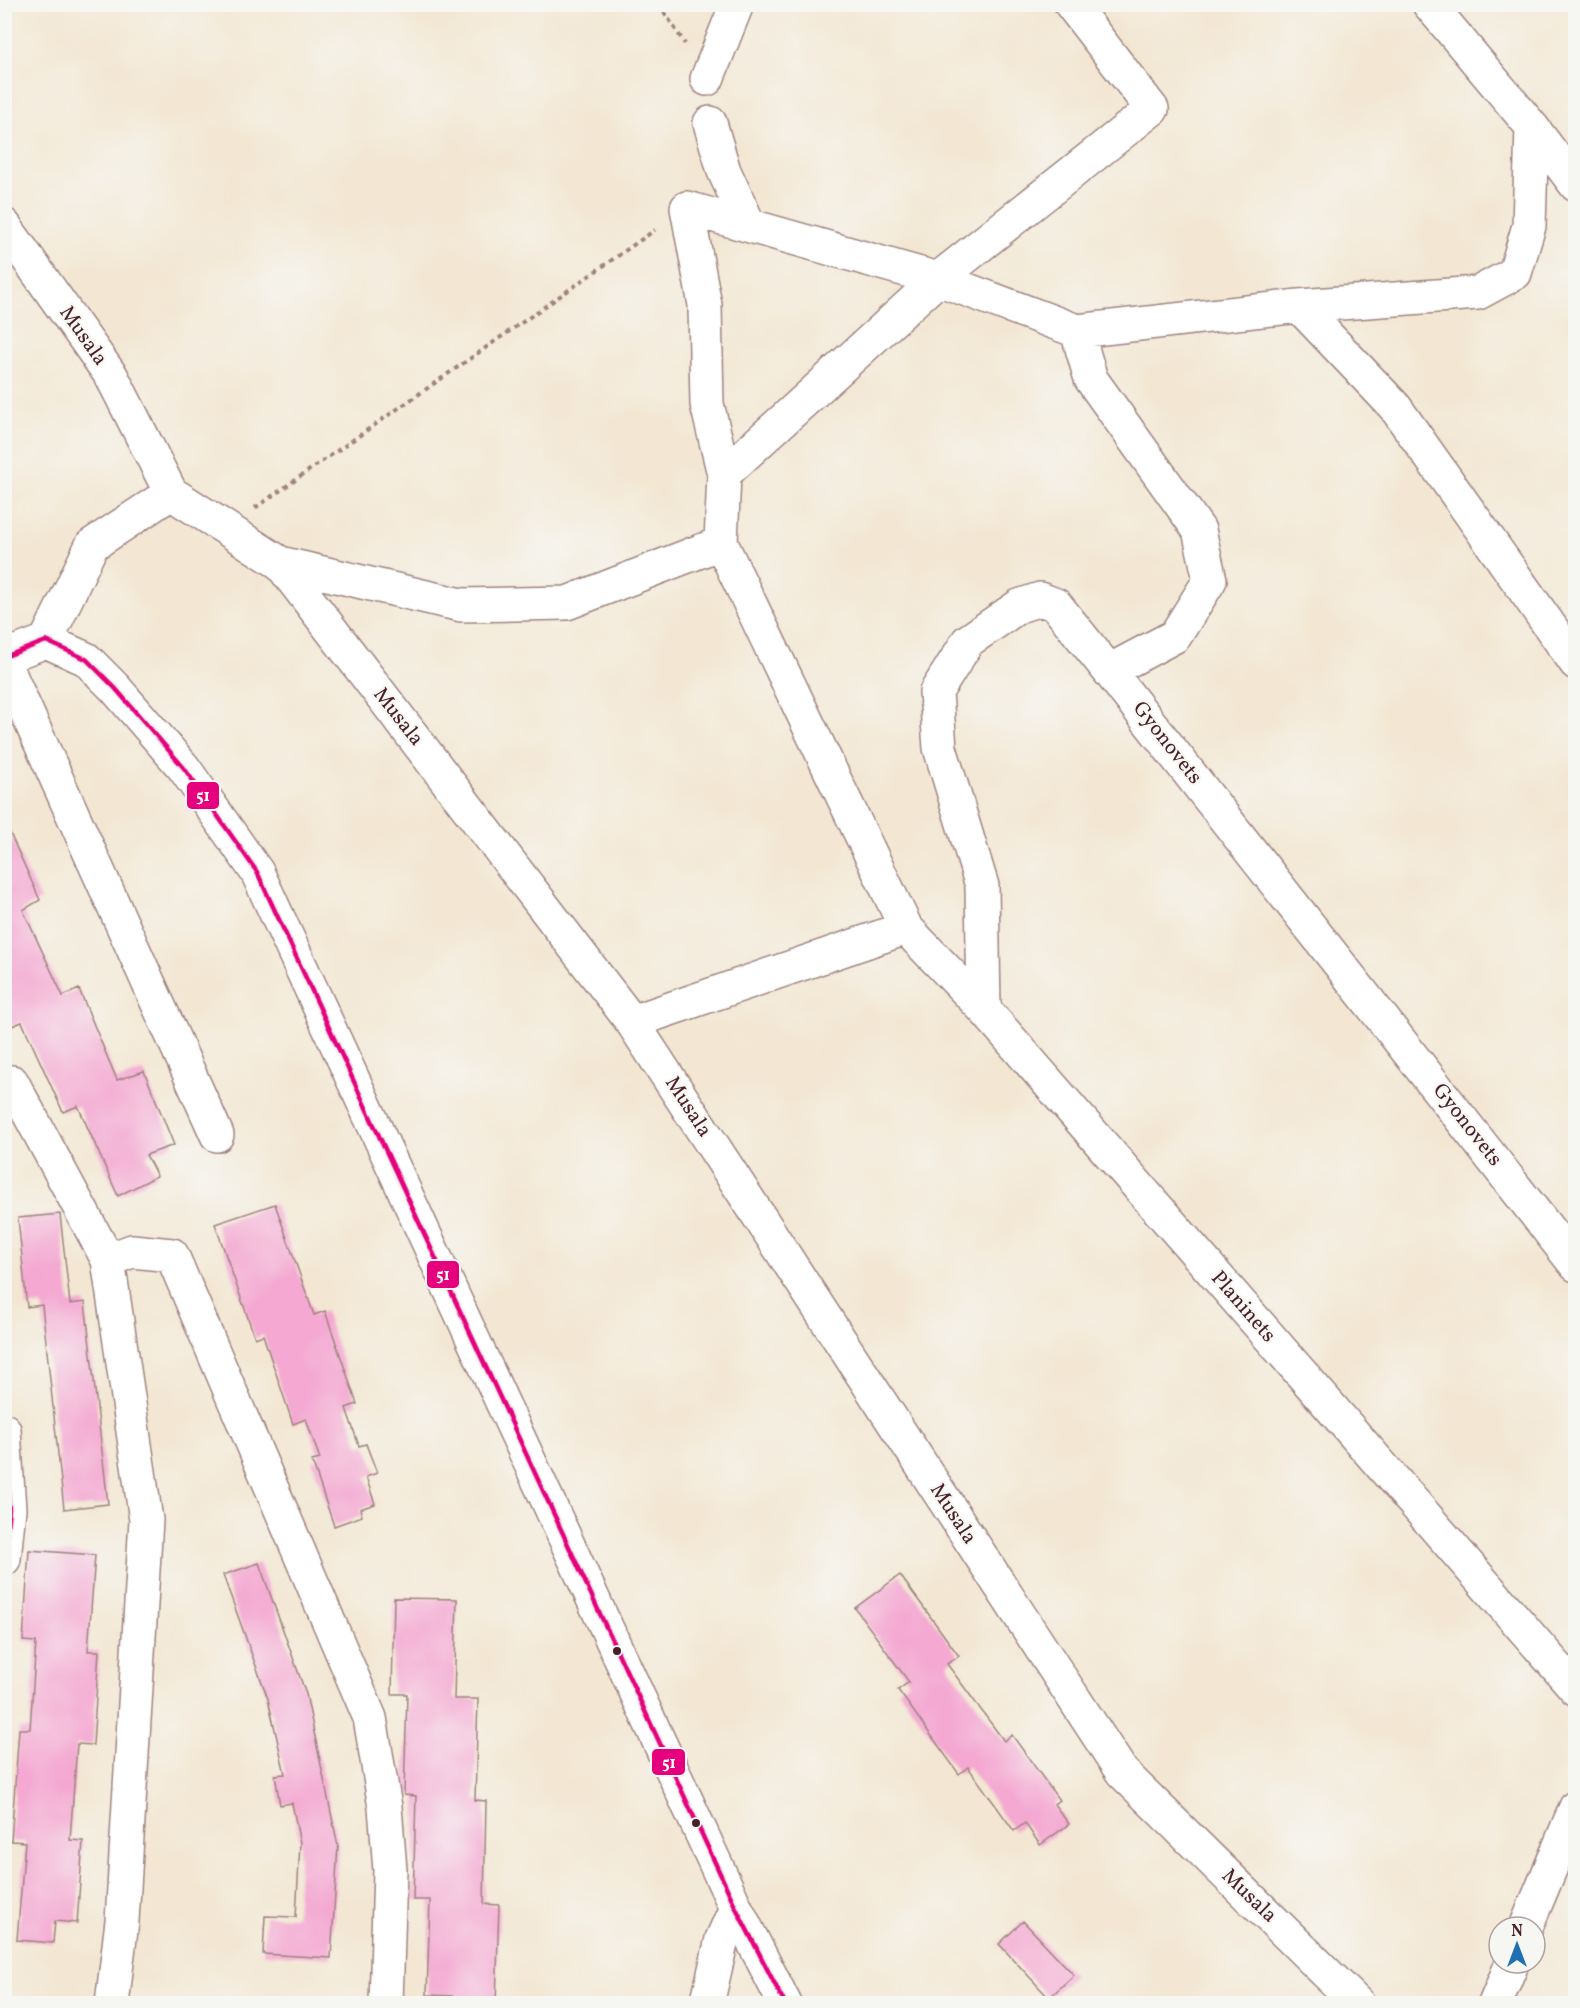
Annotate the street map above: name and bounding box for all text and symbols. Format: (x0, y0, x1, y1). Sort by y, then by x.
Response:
street label: Musala (52, 300, 114, 372)
street label: Musala (366, 682, 430, 752)
street label: Gyonovets (1125, 695, 1209, 791)
line badge: 51 (186, 781, 220, 810)
text: 51 (196, 786, 210, 808)
street label: Musala (658, 1071, 718, 1143)
street label: Gyonovets (1425, 1077, 1509, 1173)
line badge: 51 (426, 1260, 460, 1289)
text: 51 (436, 1265, 450, 1287)
street label: Planinets (1204, 1265, 1282, 1349)
street label: Musala (923, 1478, 983, 1550)
unlabelled marker (611, 1645, 623, 1657)
line badge: 51 (651, 1748, 686, 1776)
text: 51 (662, 1753, 676, 1775)
unlabelled marker (690, 1817, 702, 1829)
street label: Musala (1215, 1862, 1283, 1930)
north arrow (1487, 1915, 1547, 1975)
text: N (1511, 1921, 1523, 1943)

